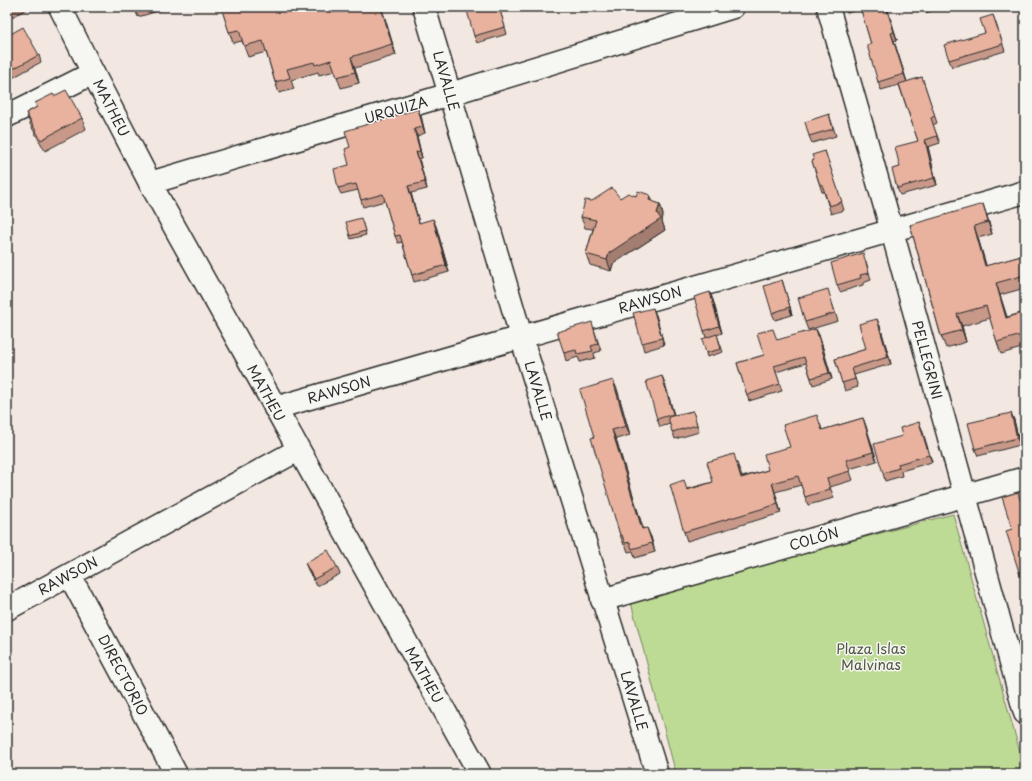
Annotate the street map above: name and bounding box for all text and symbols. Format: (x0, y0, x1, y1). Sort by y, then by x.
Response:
street label: LAVALLE (428, 48, 465, 113)
street label: MATHEU (88, 75, 135, 140)
street label: URQUIZA (362, 90, 430, 129)
street label: RAWSON (615, 280, 684, 319)
street label: PELLEGRINI (907, 318, 948, 402)
street label: LAVALLE (519, 358, 558, 423)
street label: MATHEU (242, 360, 291, 425)
street label: RAWSON (304, 370, 373, 409)
street label: COLÓN (787, 521, 841, 556)
street label: RAWSON (34, 551, 102, 600)
street label: DIRECTORIO (93, 630, 154, 719)
park label: Plaza Islas Malvinas (836, 638, 906, 675)
street label: MATHEU (400, 642, 449, 707)
street label: LAVALLE (615, 668, 654, 733)

